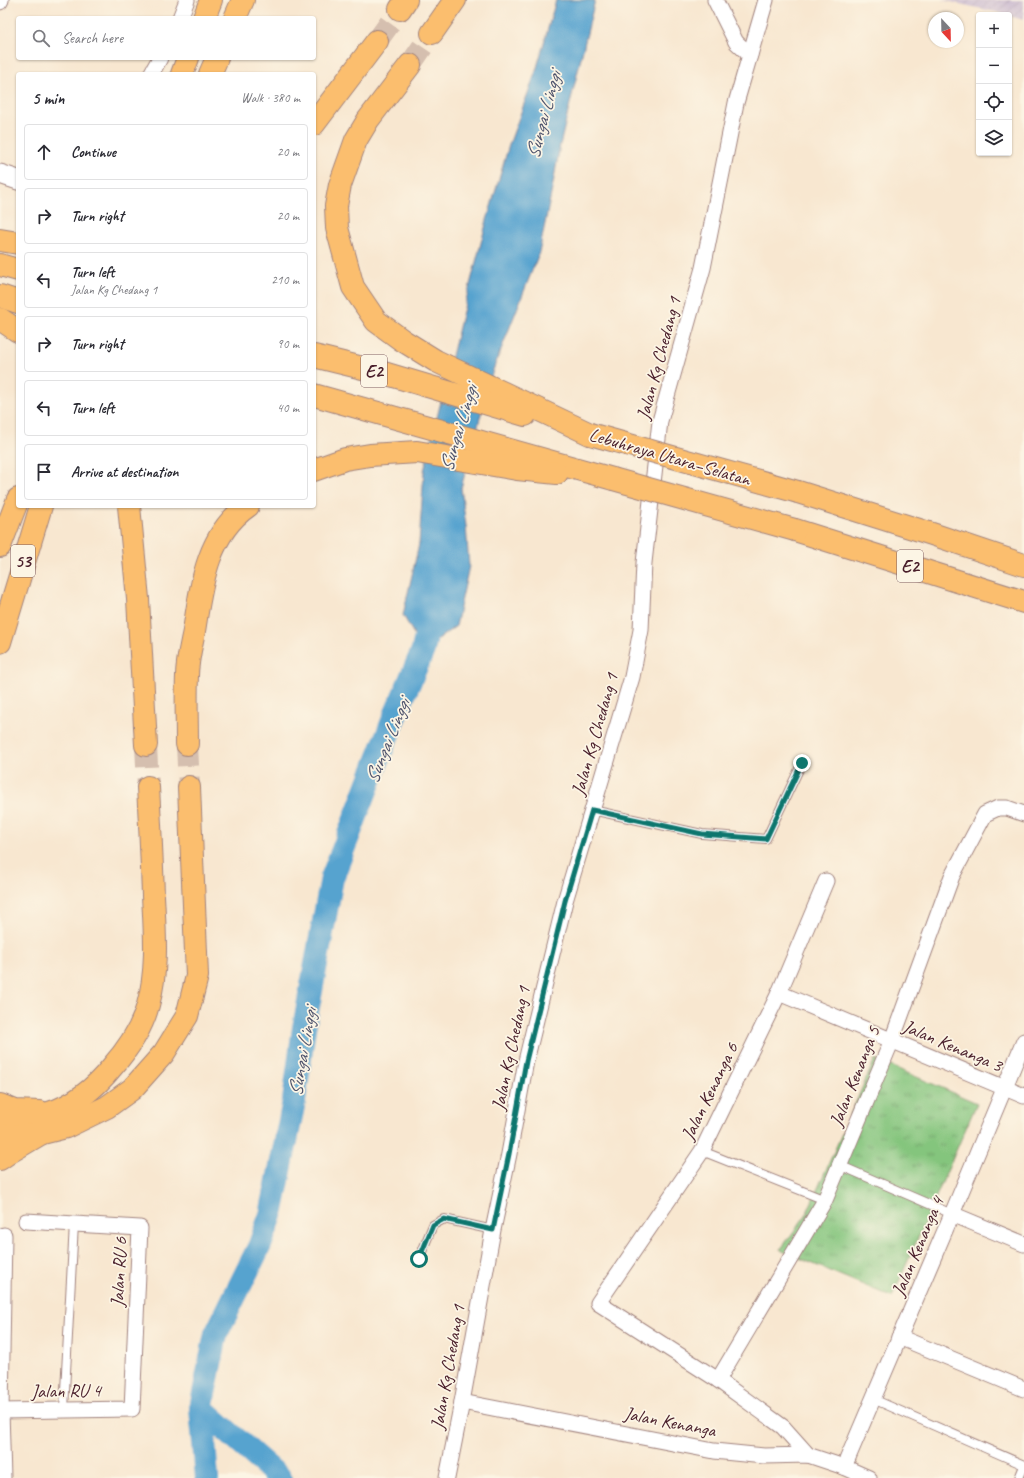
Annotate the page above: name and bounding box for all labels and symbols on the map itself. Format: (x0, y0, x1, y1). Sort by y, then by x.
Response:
north arrow (928, 12, 964, 48)
water label: Sungai Linggi (520, 64, 568, 161)
street label: Jalan Kg Chedang 1 (631, 293, 687, 423)
road number: E2 (361, 355, 387, 387)
water label: Sungai Linggi (434, 377, 485, 474)
street label: Lebuhraya Utara–Selatan (586, 422, 755, 492)
road number: 53 (11, 545, 35, 577)
road number: E2 (897, 550, 923, 582)
street label: Jalan Kg Chedang 1 (566, 669, 624, 799)
water label: Sungai Linggi (359, 690, 418, 787)
route end (793, 754, 811, 772)
street label: Jalan Kg Chedang 1 (486, 983, 536, 1113)
water label: Sungai Linggi (282, 1001, 323, 1098)
street label: Jalan Kenanga 3 (898, 1014, 1007, 1078)
street label: Jalan Kenanga 5 (824, 1021, 886, 1131)
street label: Jalan Kenanga 6 (675, 1037, 745, 1145)
street label: Jalan Kenanga 4 (886, 1191, 951, 1301)
street label: Jalan RU 6 (105, 1235, 133, 1308)
route start (410, 1250, 428, 1268)
street label: Jalan Kg Chedang 1 (425, 1302, 471, 1432)
street label: Jalan RU 4 (30, 1378, 104, 1404)
street label: Jalan Kenanga (621, 1401, 719, 1443)

